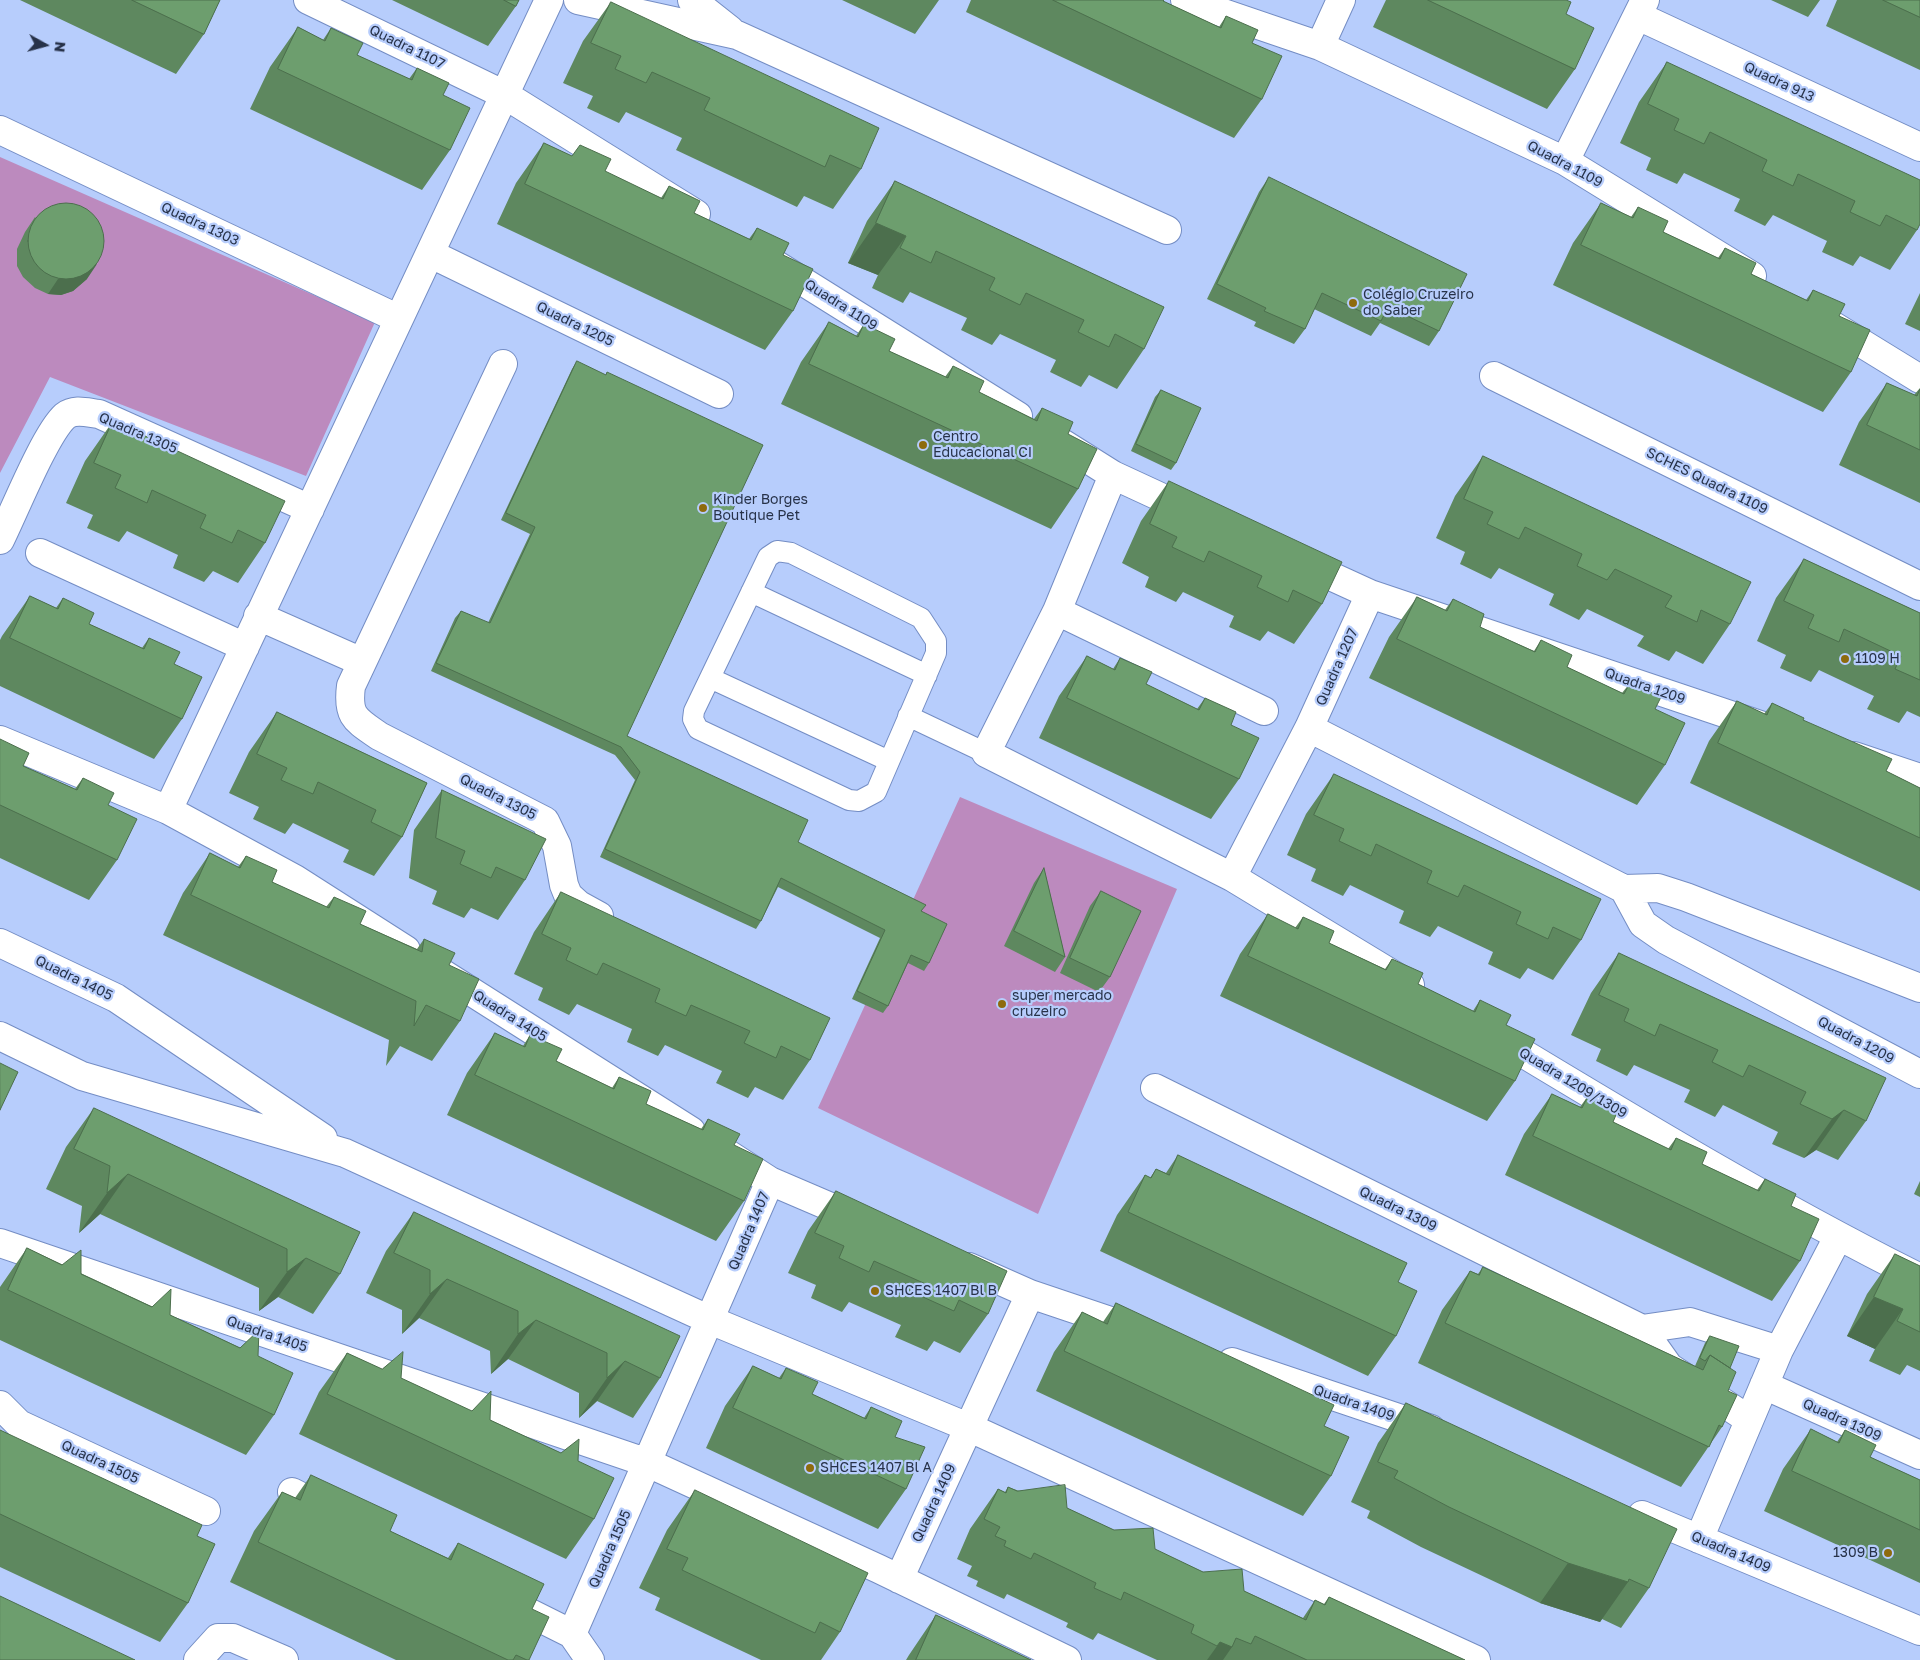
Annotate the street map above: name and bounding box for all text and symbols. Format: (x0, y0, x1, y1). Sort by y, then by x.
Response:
north arrow (20, 20, 70, 70)
street label: Quadra 1107 (367, 22, 447, 72)
text: N (51, 41, 69, 53)
street label: Quadra 913 (1741, 58, 1817, 106)
street label: Quadra 1109 (1524, 137, 1606, 191)
street label: Quadra 1303 (158, 199, 242, 249)
street label: Quadra 1109 (801, 276, 881, 334)
place label: Colégio Cruzeiro do Saber (1363, 287, 1474, 320)
marker: Colégio Cruzeiro do Saber (1347, 297, 1359, 309)
street label: Quadra 1205 (534, 298, 616, 350)
street label: Quadra 1305 (96, 409, 180, 457)
place label: Centro Educacional CI (933, 429, 1032, 462)
marker: Centro Educacional CI (917, 439, 929, 451)
street label: SCHES Quadra 1109 (1644, 444, 1770, 518)
place label: Kinder Borges Boutique Pet (713, 492, 808, 524)
marker: Kinder Borges Boutique Pet (697, 502, 709, 514)
street label: Quadra 1207 (1312, 626, 1362, 708)
place label: 1109 H (1855, 651, 1900, 667)
marker: 1109 H (1839, 653, 1851, 665)
street label: Quadra 1209 (1602, 664, 1688, 708)
street label: Quadra 1305 (457, 770, 539, 824)
street label: Quadra 1405 (32, 952, 116, 1004)
street label: Quadra 1405 (470, 987, 550, 1045)
place label: super mercado cruzeiro (1012, 988, 1112, 1020)
marker: super mercado cruzeiro (996, 998, 1008, 1010)
street label: Quadra 1209 (1815, 1013, 1897, 1067)
street label: Quadra 1209/1309 (1516, 1044, 1630, 1122)
street label: Quadra 1309 (1356, 1183, 1440, 1235)
street label: Quadra 1407 (725, 1189, 773, 1273)
place label: SHCES 1407 Bl B (885, 1283, 997, 1299)
marker: SHCES 1407 Bl B (869, 1285, 881, 1297)
street label: Quadra 1405 (224, 1312, 310, 1356)
street label: Quadra 1409 (1311, 1381, 1397, 1425)
street label: Quadra 1309 (1800, 1395, 1884, 1445)
street label: Quadra 1505 (58, 1437, 142, 1487)
place label: SHCES 1407 Bl A (820, 1460, 932, 1476)
street label: Quadra 1409 (909, 1461, 959, 1545)
marker: SHCES 1407 Bl A (804, 1462, 816, 1474)
street label: Quadra 1505 (585, 1507, 635, 1591)
street label: Quadra 1409 (1689, 1528, 1773, 1576)
place label: 1309 B (1833, 1545, 1878, 1561)
marker: 1309 B (1882, 1547, 1894, 1559)

